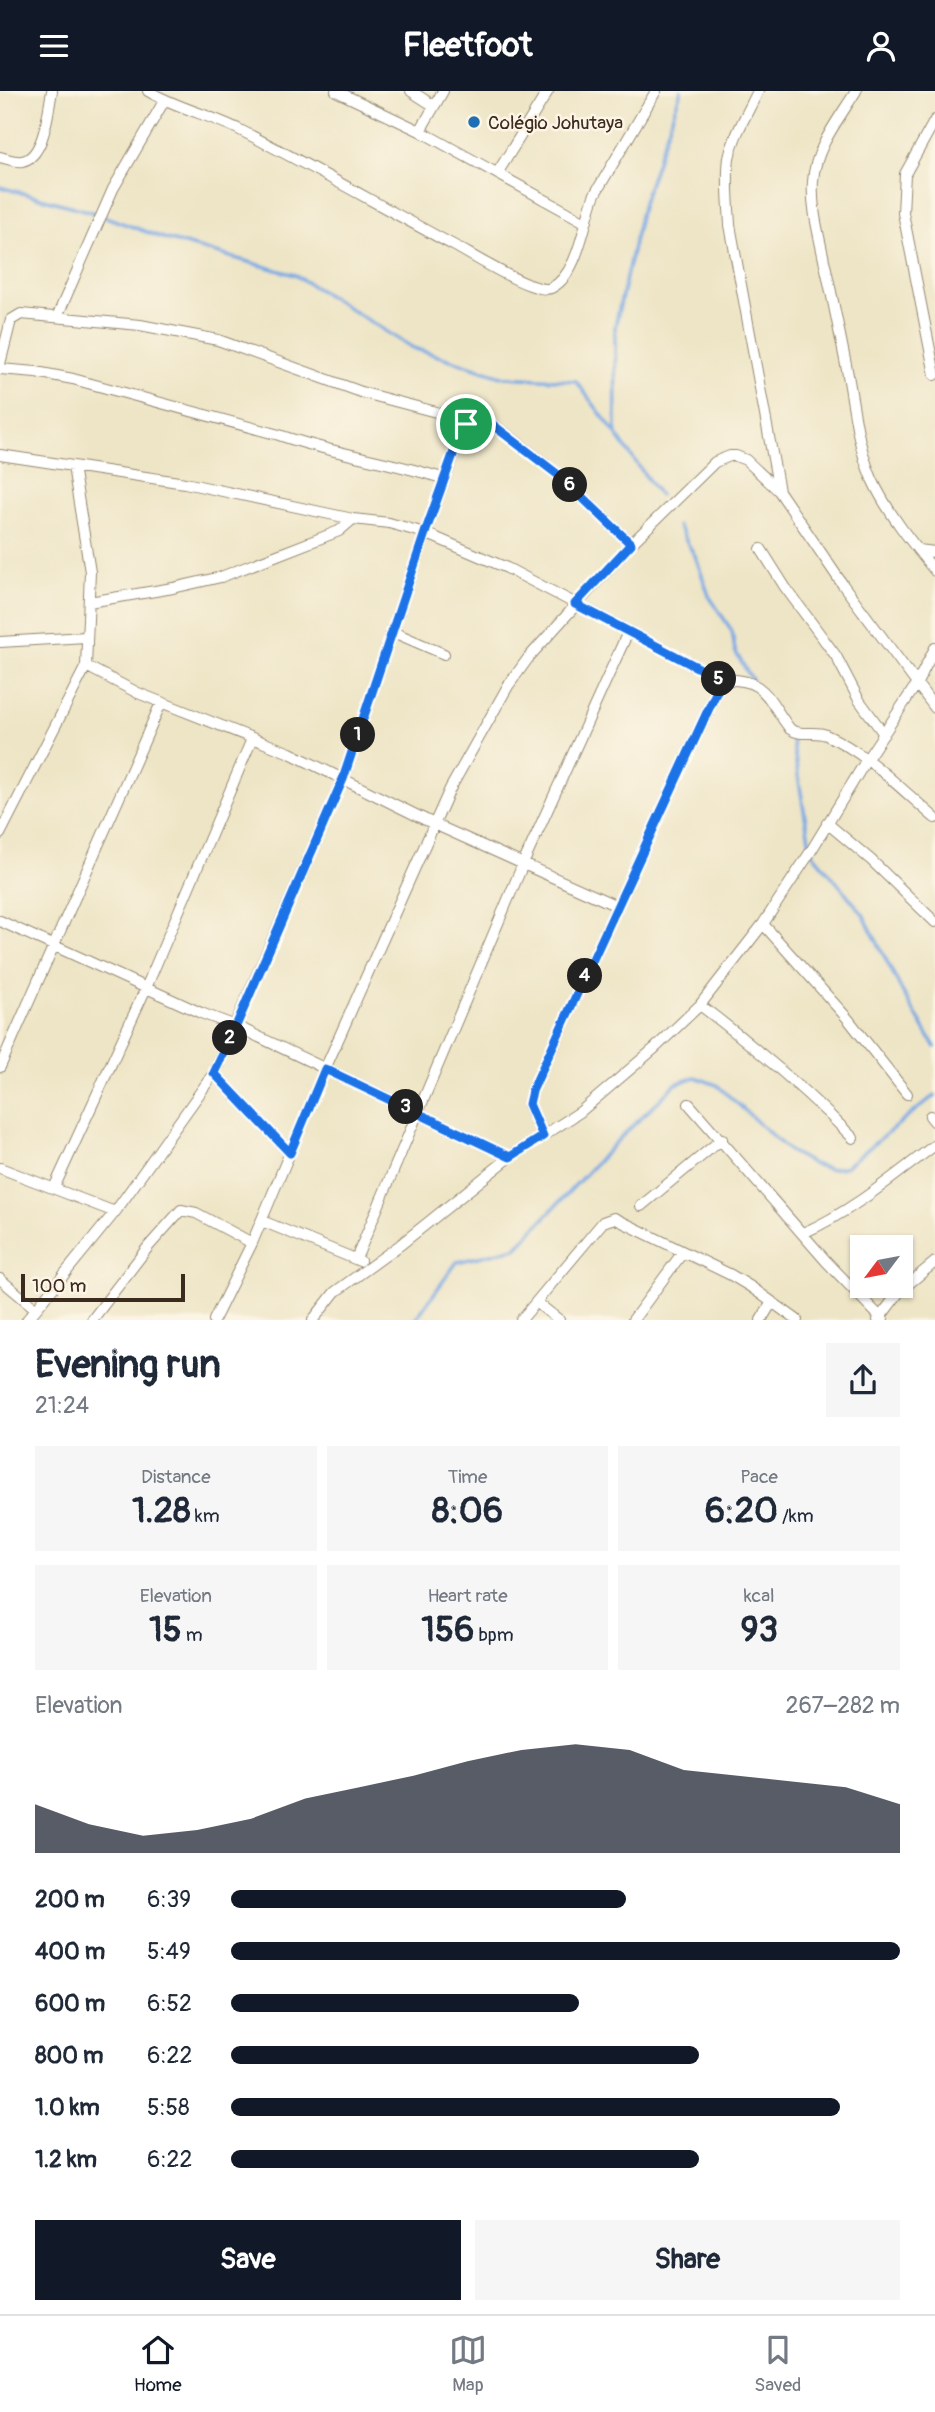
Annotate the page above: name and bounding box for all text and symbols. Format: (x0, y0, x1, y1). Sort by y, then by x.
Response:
text: Fleetfoot (403, 26, 532, 66)
icon: menu (35, 27, 73, 65)
icon: person (862, 27, 900, 65)
place label: Colégio Johutaya (488, 111, 623, 135)
marker: Colégio Johutaya (466, 114, 482, 130)
pin (436, 394, 496, 454)
icon: arrive (447, 405, 485, 443)
pin: 6 (552, 467, 588, 503)
text: 6 (564, 472, 575, 496)
pin: 5 (702, 661, 736, 697)
text: 5 (713, 666, 724, 690)
pin: 1 (340, 717, 376, 753)
text: 1 (354, 722, 361, 746)
pin: 4 (568, 959, 602, 994)
text: 4 (579, 963, 590, 987)
pin: 2 (212, 1021, 247, 1055)
text: 2 (224, 1025, 235, 1049)
pin: 3 (388, 1089, 424, 1125)
text: 3 (400, 1094, 411, 1118)
north arrow (850, 1235, 914, 1299)
map controls (850, 1235, 913, 1298)
scale bar (21, 1271, 186, 1303)
text: 100 m (32, 1274, 86, 1298)
text: Evening run (35, 1341, 221, 1389)
button: share (826, 1343, 900, 1417)
text: 21:24 (35, 1391, 89, 1420)
text: Distance (141, 1465, 211, 1489)
text: Time (448, 1465, 487, 1489)
text: Pace (740, 1465, 778, 1489)
text: 1.28 (132, 1489, 191, 1533)
text: 8:06 (432, 1489, 503, 1533)
text: 6:20 (705, 1489, 778, 1533)
text: km (191, 1504, 220, 1528)
text: /km (778, 1504, 814, 1528)
text: Elevation (140, 1584, 212, 1608)
text: Heart rate (427, 1584, 508, 1608)
text: kcal (744, 1584, 775, 1608)
text: 15 (149, 1608, 182, 1652)
text: 156 (421, 1608, 474, 1652)
text: 93 (740, 1608, 778, 1652)
text: m (182, 1623, 203, 1647)
text: bpm (474, 1623, 514, 1647)
text: Elevation (35, 1691, 123, 1720)
text: 267–282 m (786, 1691, 900, 1720)
text: 200 m (35, 1885, 105, 1914)
text: 6:39 (147, 1885, 191, 1914)
text: 400 m (35, 1937, 105, 1966)
text: 5:49 (147, 1937, 191, 1966)
text: 600 m (35, 1989, 105, 2018)
text: 6:52 (147, 1989, 192, 2018)
text: 800 m (35, 2041, 103, 2070)
text: 6:22 (147, 2041, 192, 2070)
text: 1.0 km (35, 2093, 100, 2122)
text: 5:58 (147, 2093, 190, 2122)
text: 1.2 km (35, 2145, 97, 2174)
text: 6:22 (147, 2145, 192, 2174)
button: Save (35, 2220, 461, 2300)
button: Share (475, 2220, 900, 2300)
tab: Home (134, 2331, 182, 2397)
tab: Map (449, 2331, 487, 2397)
tab: Saved (754, 2331, 801, 2397)

